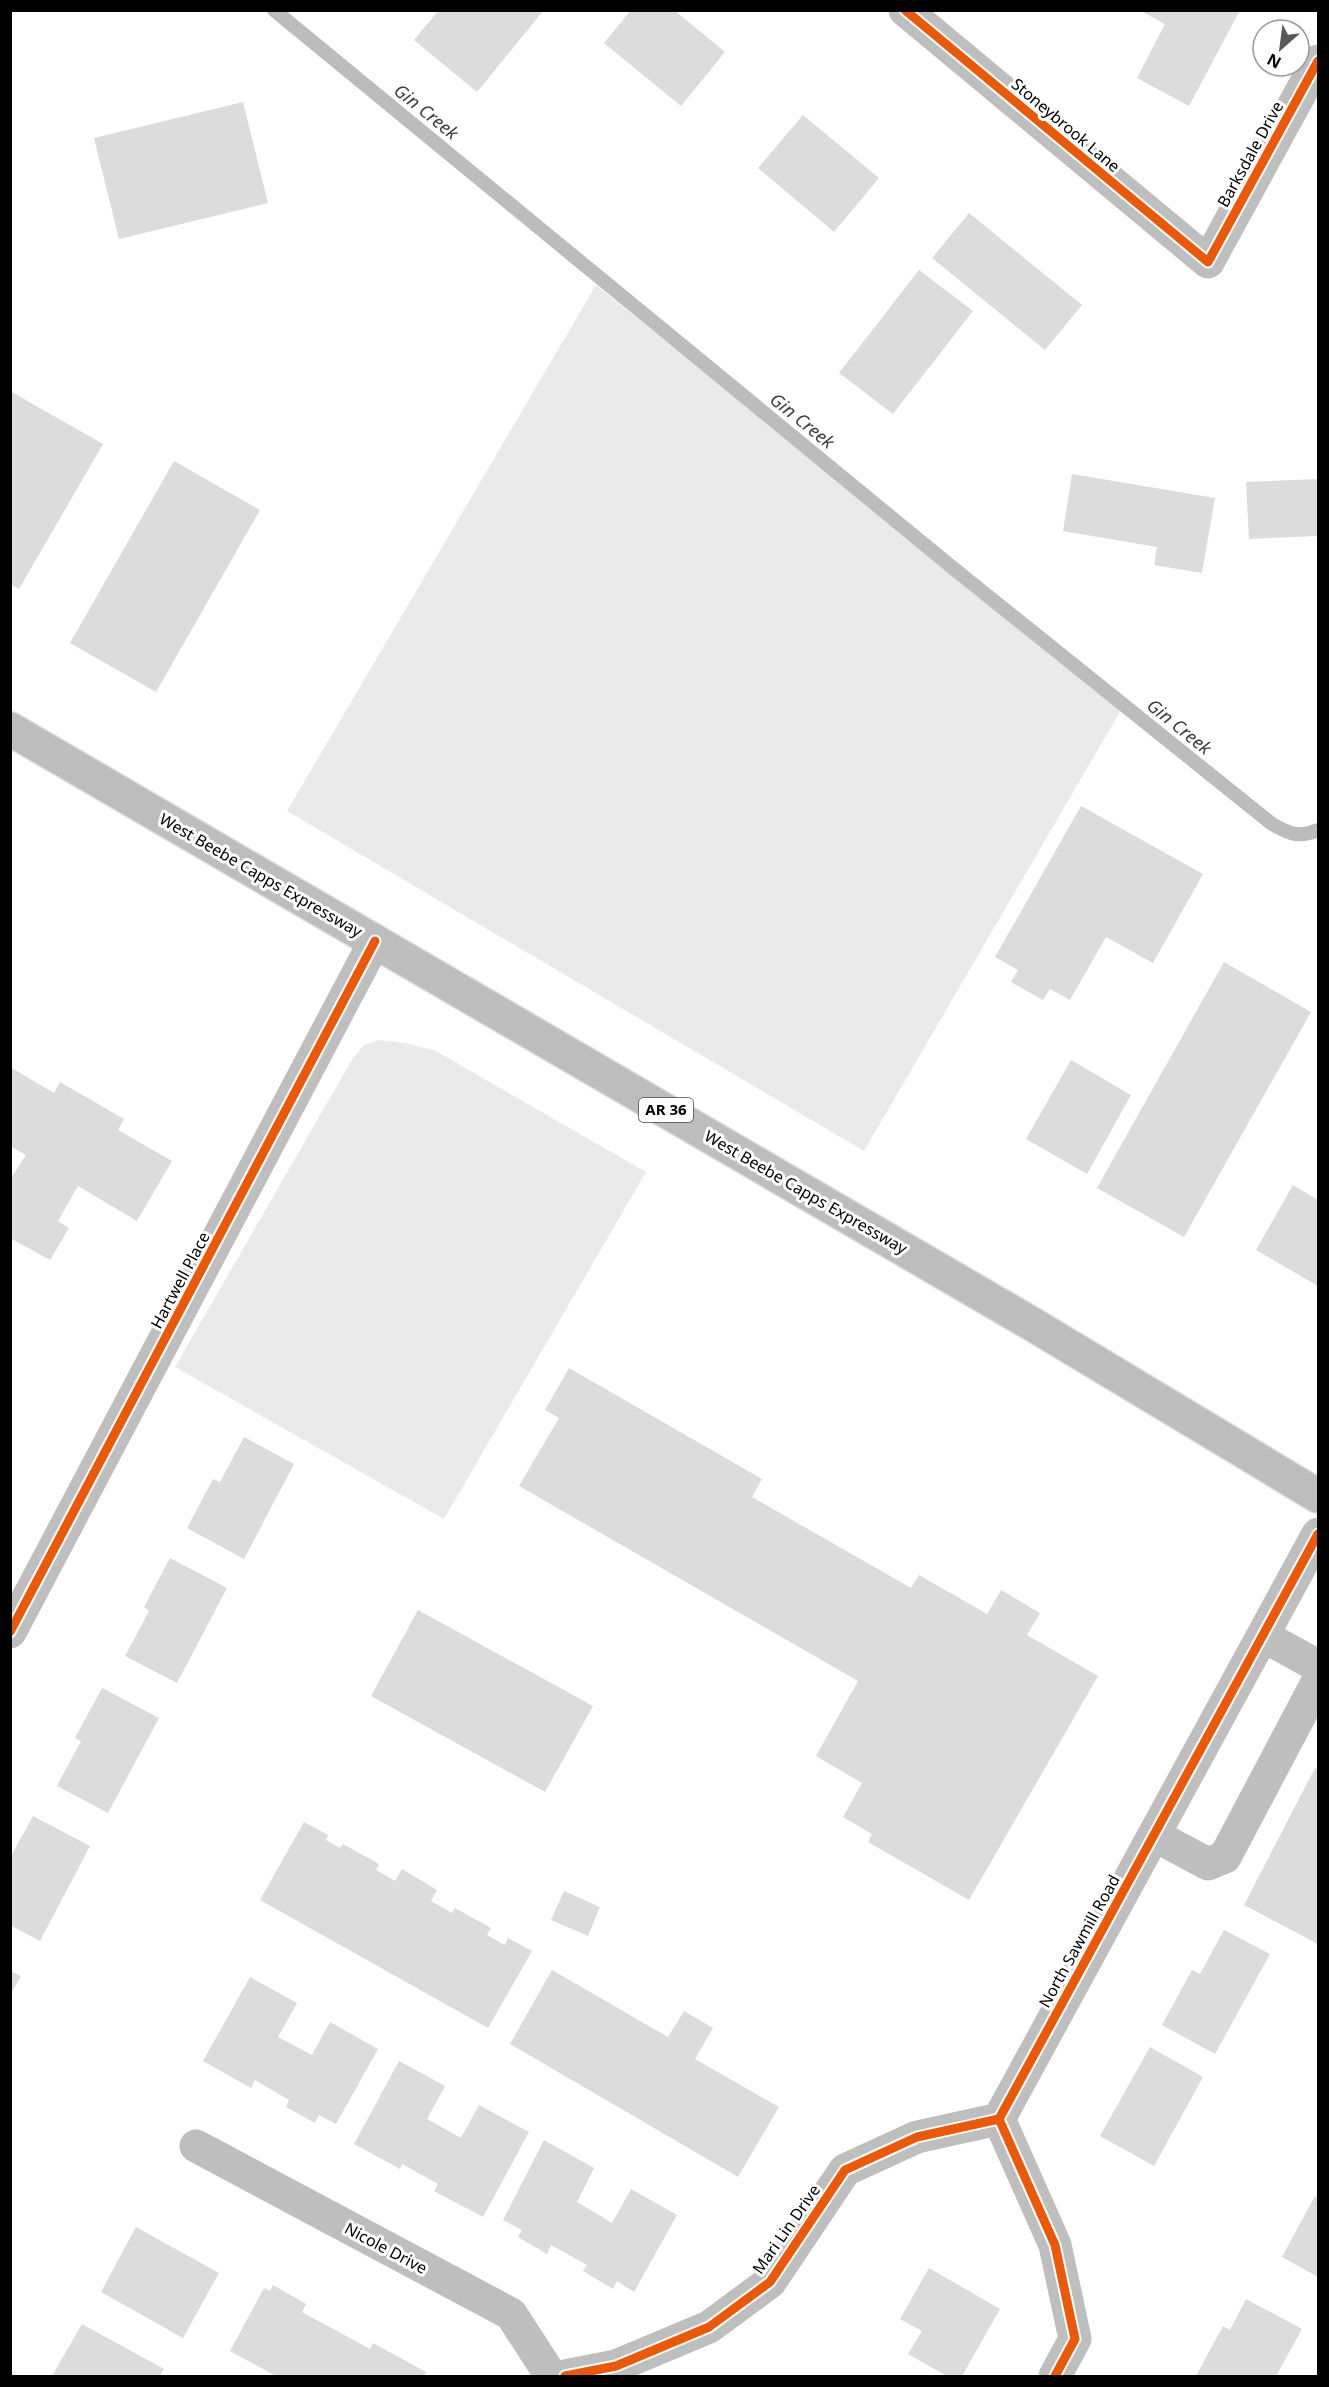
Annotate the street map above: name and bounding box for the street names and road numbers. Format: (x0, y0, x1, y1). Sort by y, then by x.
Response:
street label: Stoneybrook Lane (1007, 73, 1125, 177)
street label: Barksdale Drive (1212, 97, 1288, 211)
street label: West Beebe Capps Expressway (156, 808, 367, 943)
road number: AR 36 (639, 1098, 693, 1122)
street label: West Beebe Capps Expressway (701, 1125, 912, 1260)
street label: Hartwell Place (145, 1228, 215, 1332)
street label: North Sawmill Road (1033, 1871, 1125, 2011)
street label: Mari Lin Drive (747, 2180, 825, 2278)
street label: Nicole Drive (341, 2217, 431, 2279)

